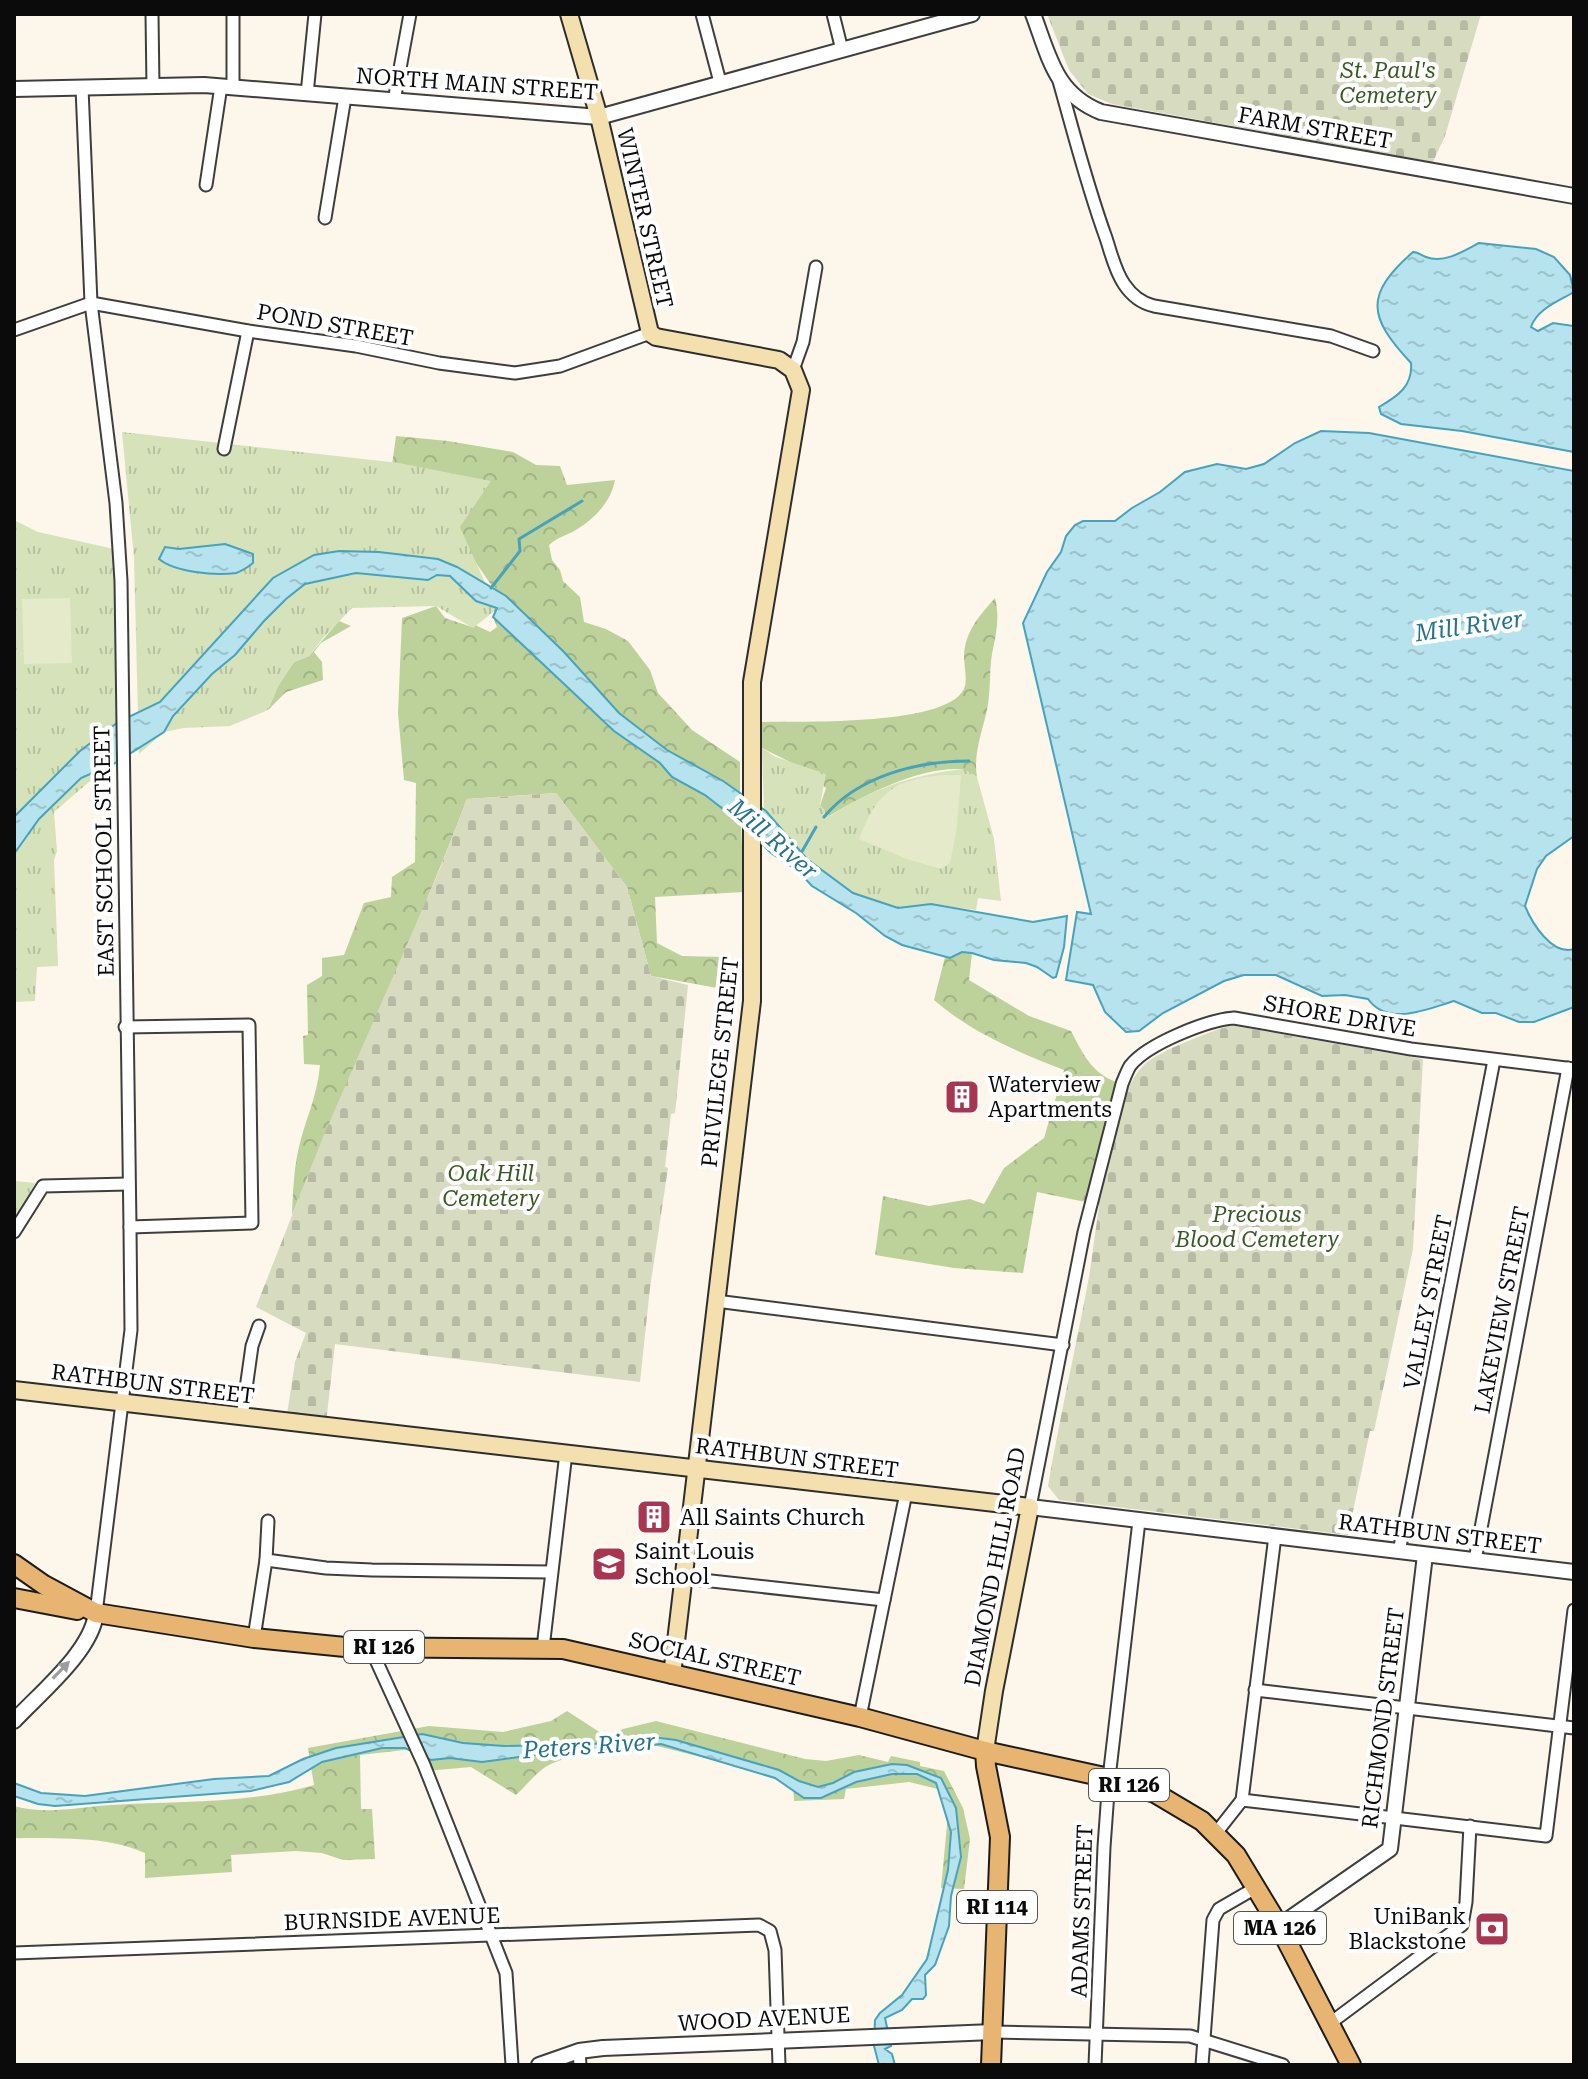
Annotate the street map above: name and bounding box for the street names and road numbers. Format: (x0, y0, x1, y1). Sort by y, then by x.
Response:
street label: NORTH MAIN STREET (355, 63, 599, 105)
street label: FARM STREET (1236, 102, 1394, 154)
street label: WINTER STREET (612, 126, 678, 310)
street label: POND STREET (255, 299, 415, 351)
street label: EAST SCHOOL STREET (89, 725, 119, 977)
street label: PRIVILEGE STREET (697, 956, 743, 1168)
street label: SHORE DRIVE (1262, 990, 1418, 1042)
street label: LAKEVIEW STREET (1470, 1204, 1534, 1416)
street label: VALLEY STREET (1399, 1213, 1457, 1391)
street label: RATHBUN STREET (50, 1359, 256, 1409)
street label: RATHBUN STREET (694, 1433, 900, 1483)
street label: DIAMOND HILL ROAD (960, 1445, 1030, 1689)
street label: RATHBUN STREET (1337, 1509, 1543, 1559)
street label: RICHMOND STREET (1357, 1606, 1409, 1830)
street label: SOCIAL STREET (627, 1627, 803, 1691)
road number: RI 126 (344, 1631, 424, 1663)
road number: RI 126 (1089, 1769, 1169, 1801)
street label: ADAMS STREET (1066, 1824, 1098, 1998)
road number: RI 114 (957, 1891, 1037, 1923)
street label: BURNSIDE AVENUE (283, 1903, 501, 1935)
road number: MA 126 (1234, 1912, 1326, 1944)
street label: WOOD AVENUE (677, 2002, 851, 2036)

